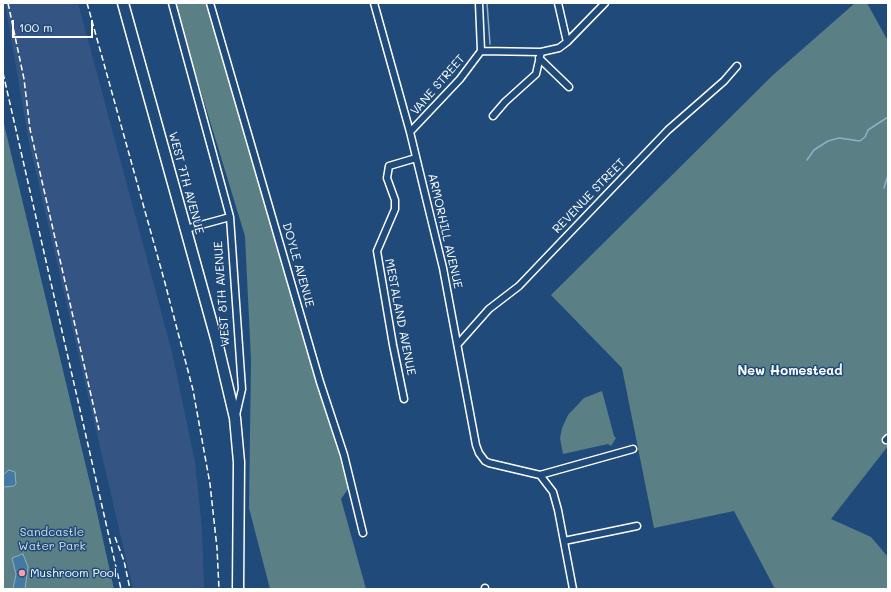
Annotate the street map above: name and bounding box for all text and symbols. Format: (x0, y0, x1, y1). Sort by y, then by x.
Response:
scale bar (14, 12, 95, 38)
text: 100 m (19, 19, 53, 35)
street label: VANE STREET (408, 52, 468, 118)
street label: WEST 7TH AVENUE (165, 130, 207, 236)
street label: REVENUE STREET (550, 156, 628, 236)
street label: ARMORHILL AVENUE (425, 172, 465, 290)
street label: DOYLE AVENUE (279, 221, 317, 309)
street label: WEST 8TH AVENUE (211, 241, 233, 347)
street label: MESTALAND AVENUE (382, 257, 418, 377)
district label: New Homestead (737, 363, 843, 379)
park label: Sandcastle Water Park (18, 525, 86, 553)
place label: Mushroom Pool (30, 566, 117, 580)
marker: Mushroom Pool (17, 568, 27, 578)

